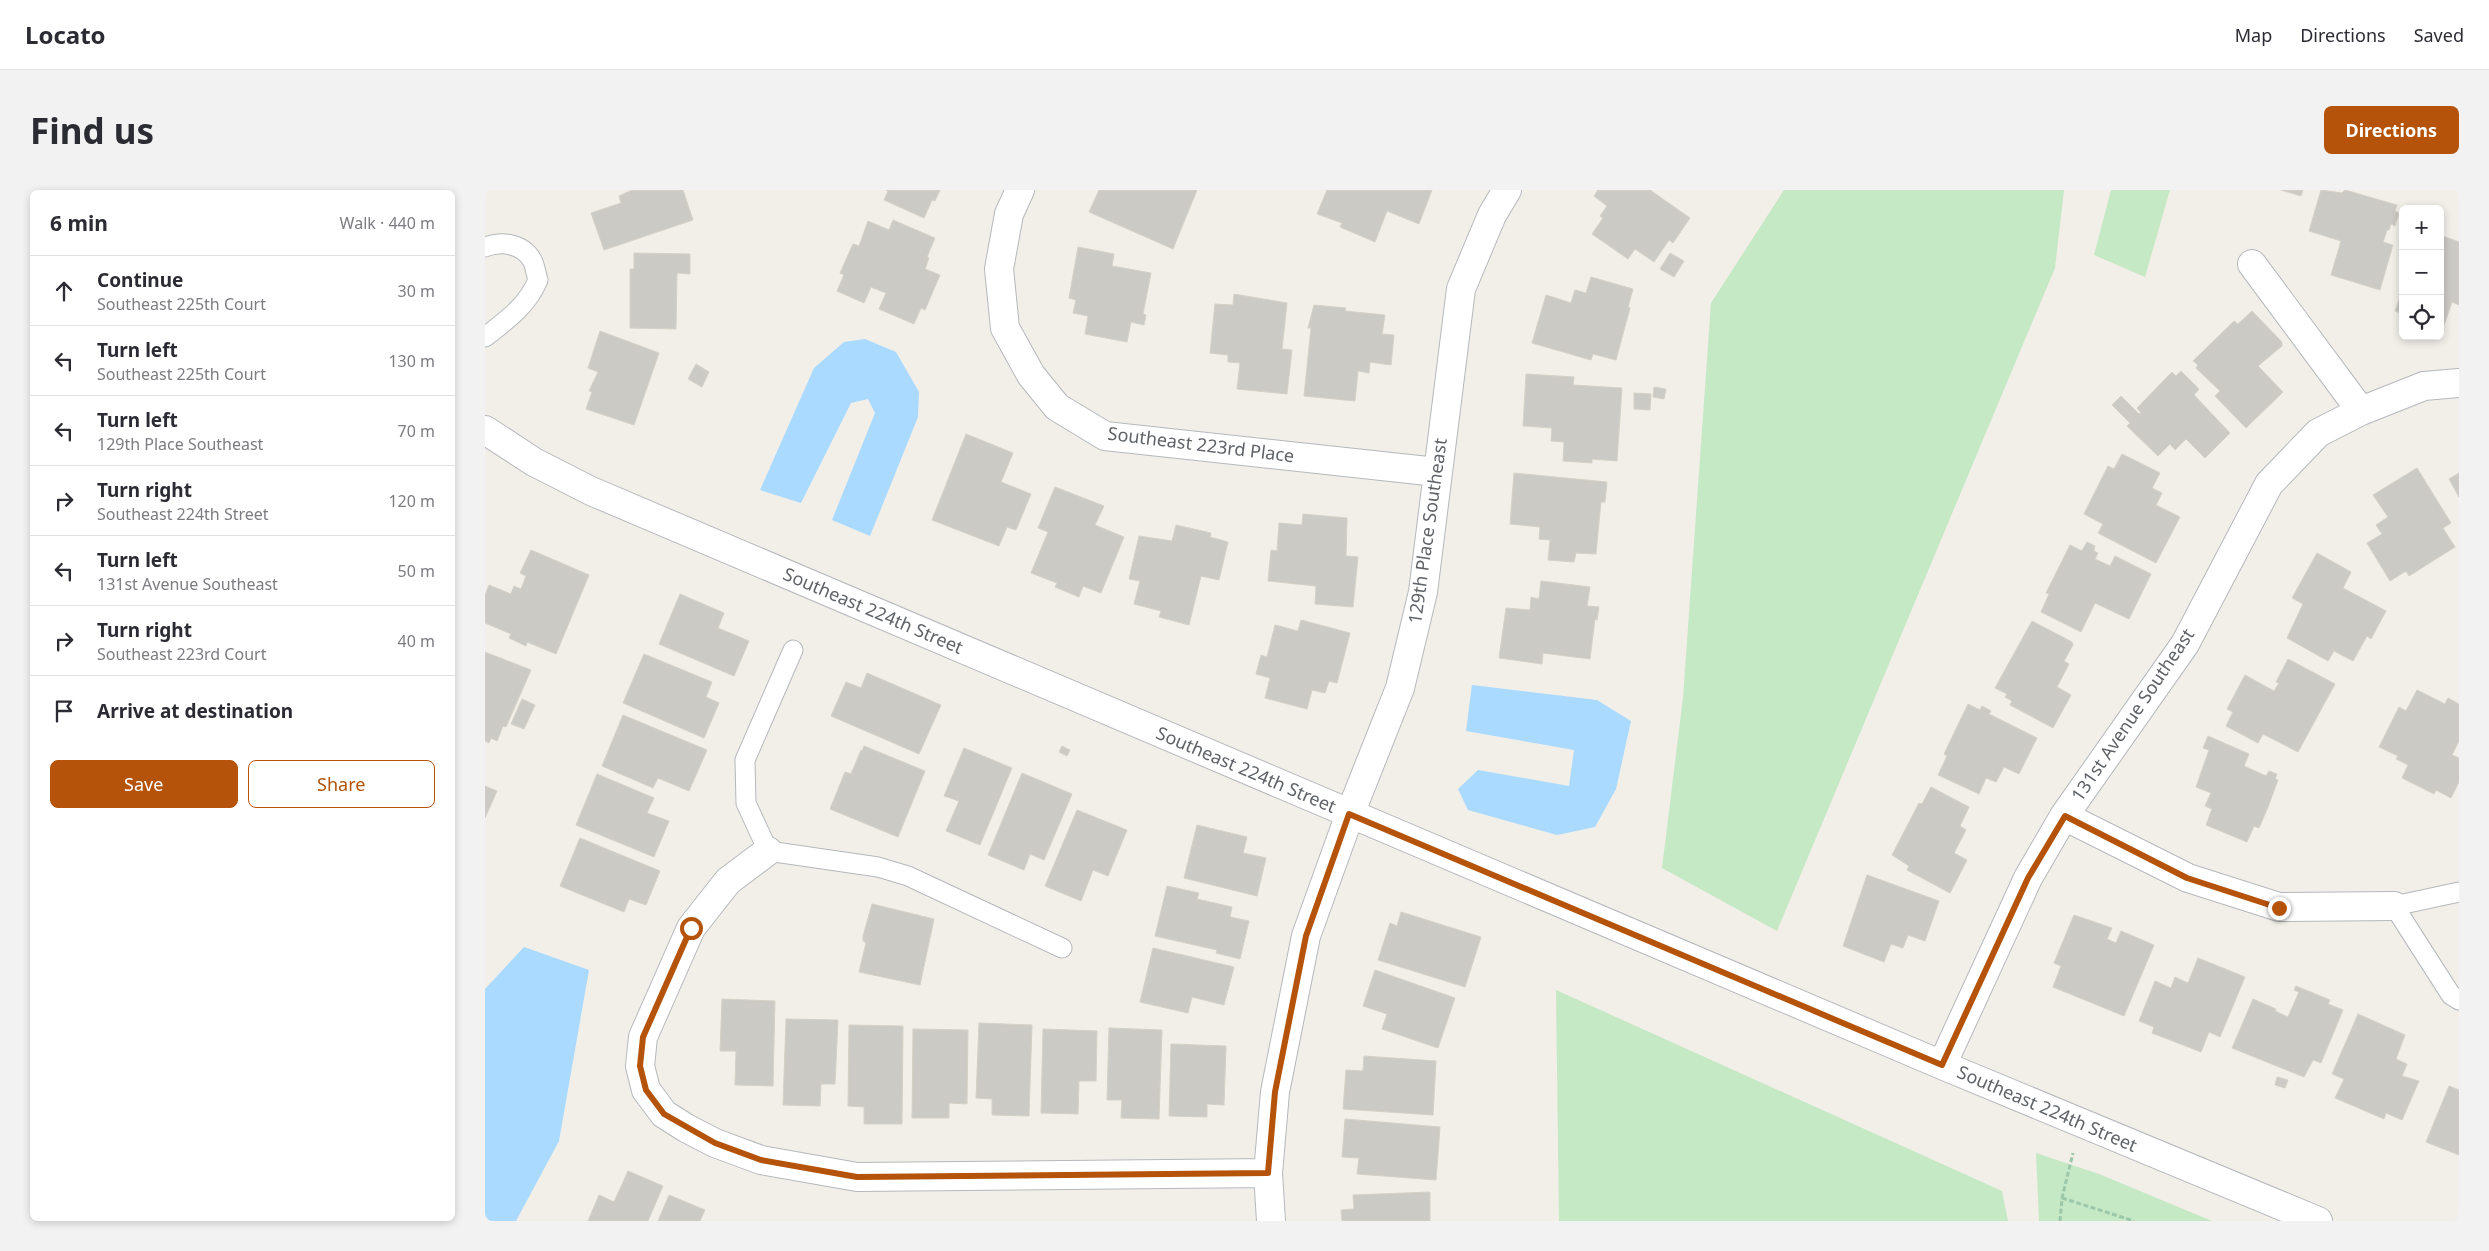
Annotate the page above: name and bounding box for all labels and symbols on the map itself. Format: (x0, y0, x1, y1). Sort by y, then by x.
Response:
street label: Southeast 223rd Place (1107, 421, 1296, 467)
street label: 129th Place Southeast (1402, 436, 1452, 625)
street label: Southeast 224th Street (780, 561, 967, 659)
street label: 131st Avenue Southeast (2065, 623, 2199, 805)
street label: Southeast 224th Street (1153, 720, 1340, 818)
route end (2268, 897, 2291, 920)
route start (680, 917, 703, 940)
street label: Southeast 224th Street (1954, 1059, 2141, 1157)

